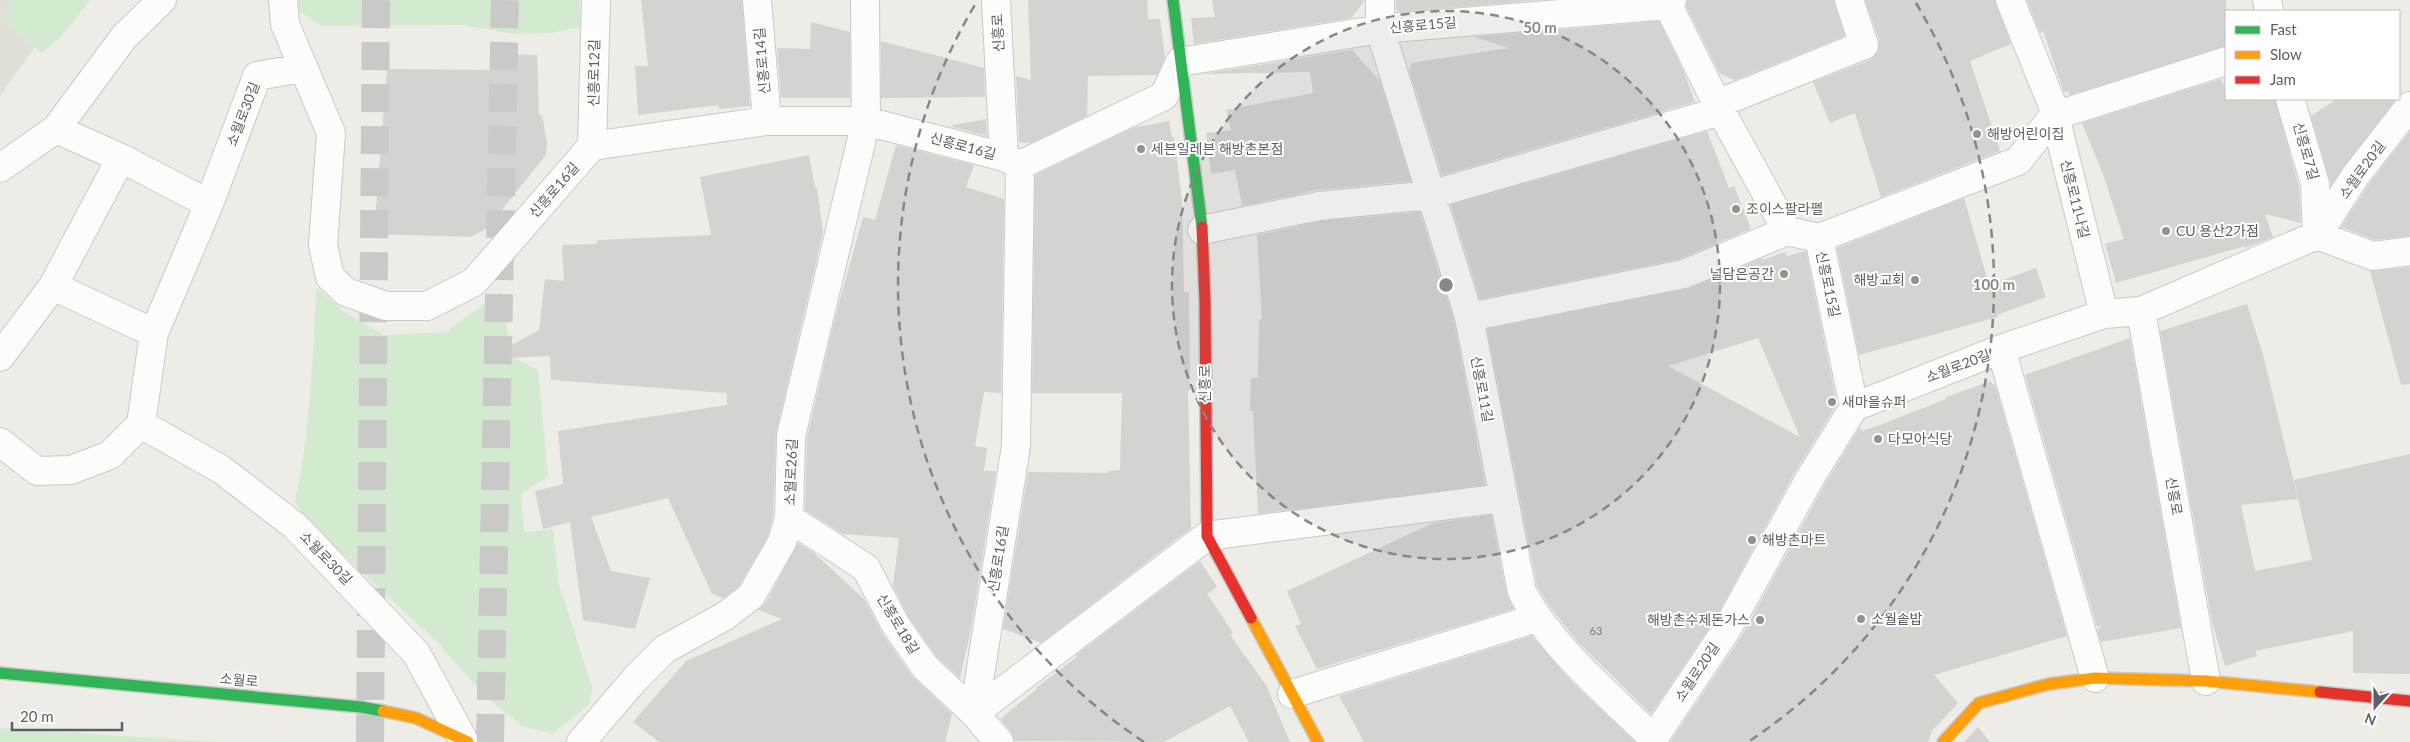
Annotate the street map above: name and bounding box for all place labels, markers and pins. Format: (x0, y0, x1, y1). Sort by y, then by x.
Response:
place label: 해방어린이집 (1987, 125, 2064, 142)
marker: 해방어린이집 (1971, 128, 1983, 140)
place label: 세븐일레븐 해방촌본점 (1151, 140, 1283, 157)
marker: 세븐일레븐 해방촌본점 (1135, 143, 1147, 155)
place label: 조이스팔라펠 (1746, 200, 1823, 217)
marker: 조이스팔라펠 (1730, 203, 1742, 215)
place label: CU 용산2가점 (2176, 222, 2259, 239)
marker: CU 용산2가점 (2160, 225, 2172, 237)
place label: 널담은공간 (1710, 265, 1774, 282)
marker: 널담은공간 (1778, 268, 1790, 280)
place label: 해방교회 (1853, 271, 1905, 288)
marker: 해방교회 (1909, 274, 1921, 286)
centre of rings (1437, 276, 1455, 294)
place label: 새마을슈퍼 (1842, 393, 1906, 410)
marker: 새마을슈퍼 (1826, 396, 1838, 408)
place label: 다모아식당 (1888, 430, 1953, 447)
marker: 다모아식당 (1872, 433, 1884, 445)
place label: 해방촌마트 (1762, 531, 1827, 548)
marker: 해방촌마트 (1746, 534, 1758, 546)
place label: 소월솥밥 (1871, 610, 1923, 627)
place label: 해방촌수제돈가스 (1647, 611, 1750, 628)
marker: 소월솥밥 (1855, 613, 1867, 625)
marker: 해방촌수제돈가스 (1754, 614, 1766, 626)

